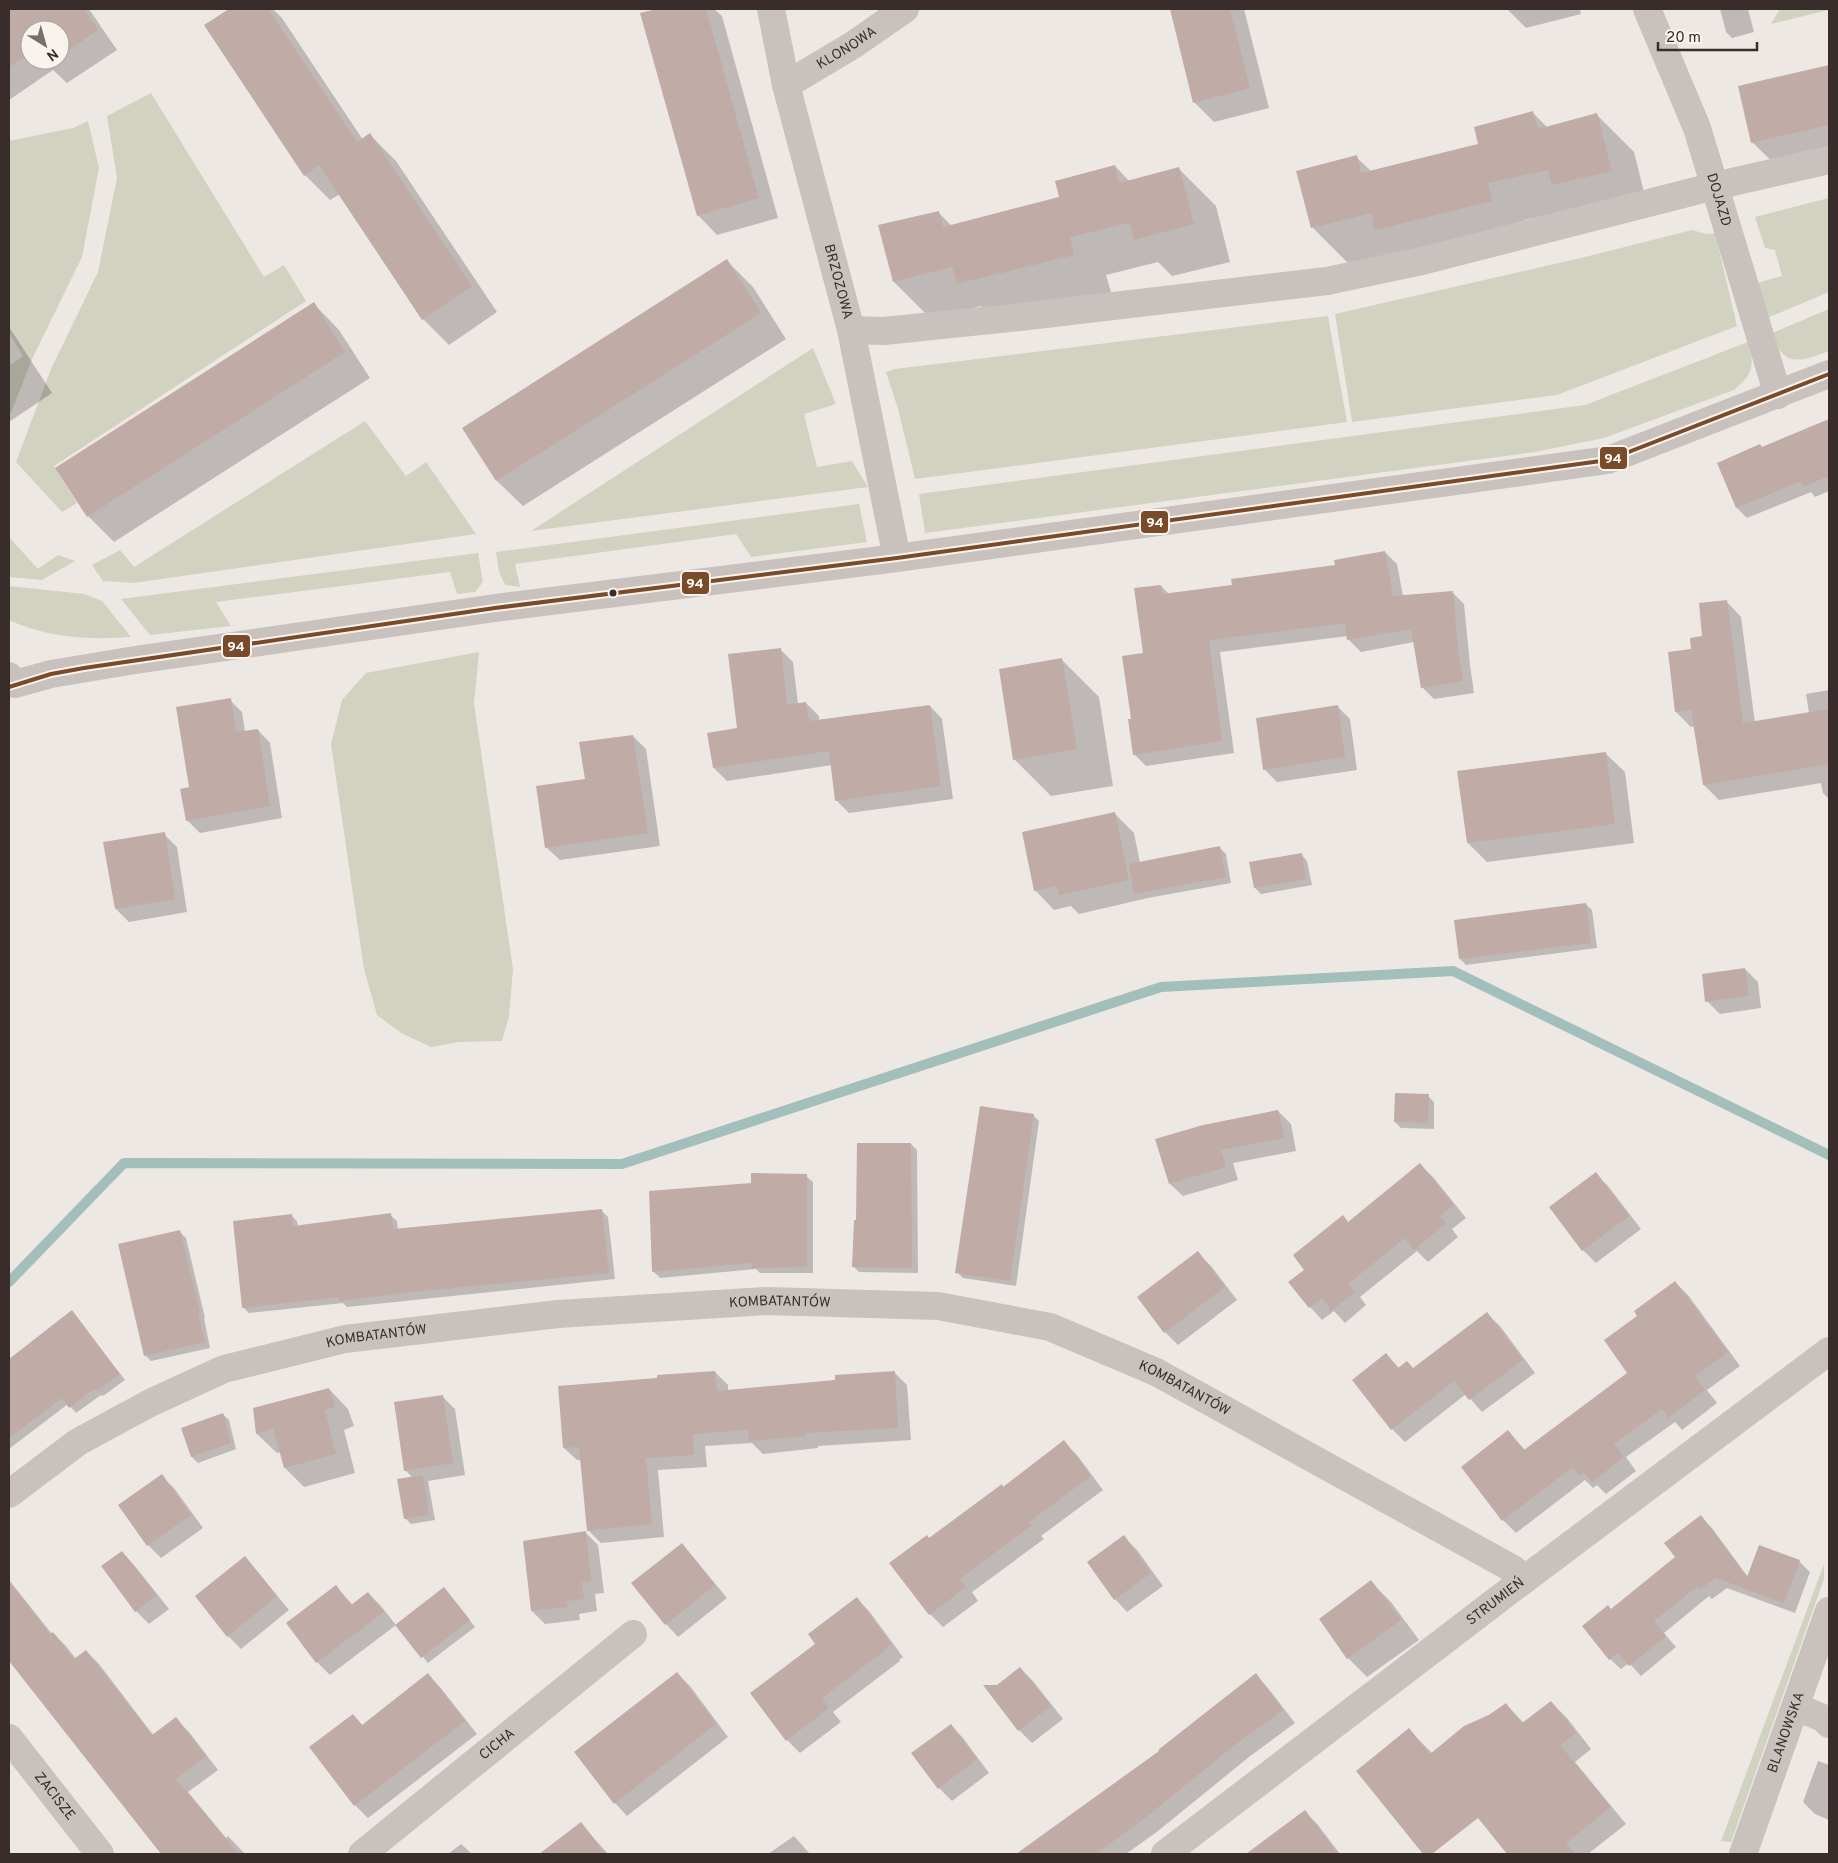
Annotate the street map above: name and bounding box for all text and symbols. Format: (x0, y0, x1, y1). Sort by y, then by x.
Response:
north arrow (20, 20, 70, 70)
scale bar (1658, 20, 1757, 52)
street label: KLONOWA (814, 23, 880, 73)
text: 20 m (1666, 29, 1701, 48)
text: N (43, 44, 61, 64)
street label: DOJAZD (1703, 171, 1735, 228)
street label: BRZOZOWA (820, 242, 856, 321)
line badge: 94 (1599, 446, 1628, 470)
text: 94 (1604, 451, 1622, 468)
line badge: 94 (1140, 510, 1169, 534)
text: 94 (1146, 515, 1164, 532)
line badge: 94 (681, 571, 710, 595)
text: 94 (686, 576, 704, 593)
unlabelled marker (608, 588, 618, 598)
line badge: 94 (222, 634, 251, 658)
text: 94 (227, 639, 245, 656)
street label: KOMBATANTÓW (728, 1292, 831, 1312)
street label: KOMBATANTÓW (324, 1321, 428, 1352)
street label: KOMBATANTÓW (1136, 1357, 1233, 1420)
street label: STRUMIEŃ (1463, 1573, 1528, 1629)
street label: BLANOWSKA (1764, 1690, 1808, 1775)
street label: CICHA (476, 1725, 518, 1764)
street label: ZACISZE (31, 1769, 79, 1824)

